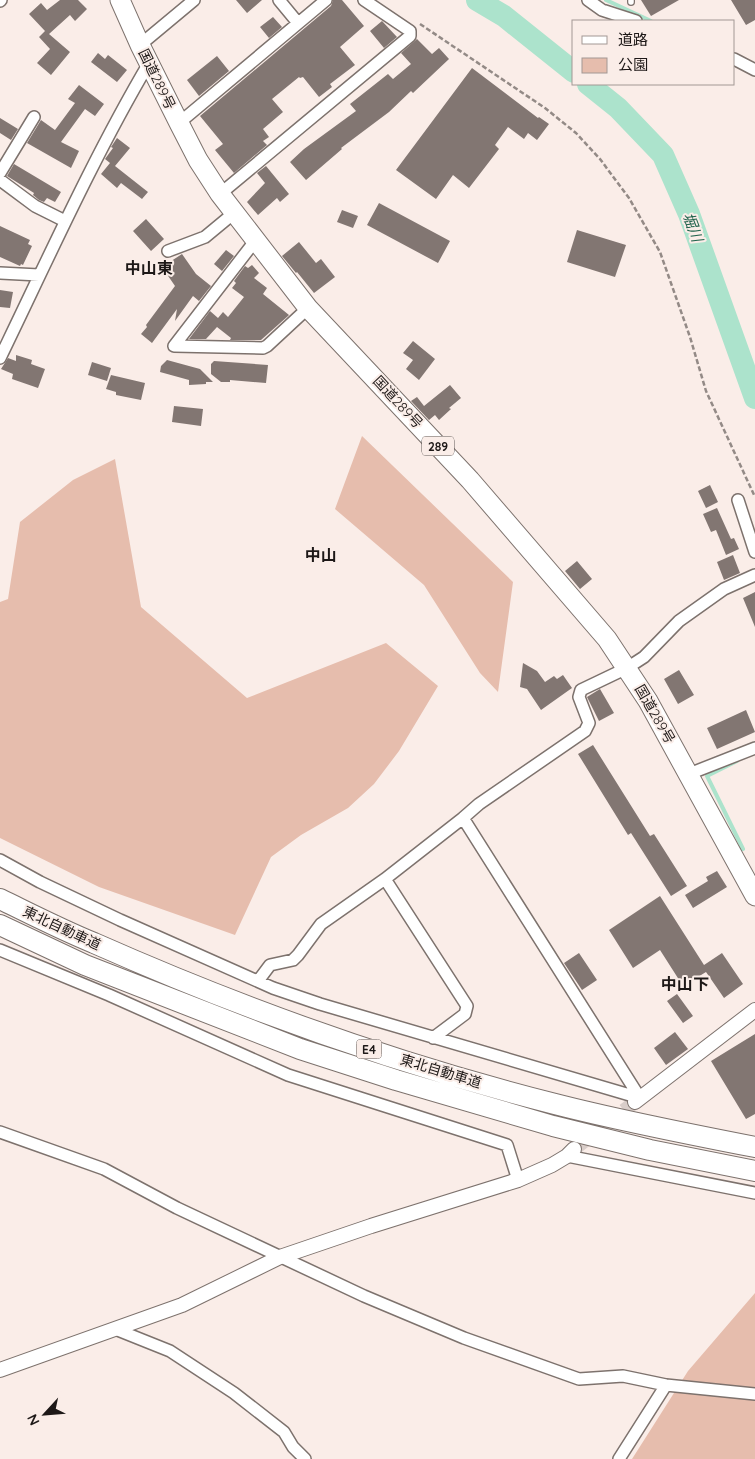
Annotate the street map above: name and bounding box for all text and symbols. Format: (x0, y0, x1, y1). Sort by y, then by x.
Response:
legend (572, 20, 735, 85)
text: 道路 (618, 30, 648, 49)
street label: 国道289号 (135, 46, 179, 112)
text: 公園 (618, 55, 648, 74)
water label: 堀川 (679, 210, 708, 246)
district label: 中山東 (125, 258, 173, 278)
street label: 国道289号 (369, 372, 427, 432)
road number: 289 (422, 436, 454, 456)
district label: 中山 (305, 545, 337, 565)
street label: 国道289号 (631, 681, 679, 747)
street label: 東北自動車道 (20, 902, 104, 954)
district label: 中山下 (661, 974, 709, 994)
road number: E4 (356, 1040, 382, 1058)
street label: 東北自動車道 (398, 1050, 484, 1092)
north arrow (20, 1389, 70, 1439)
text: N (23, 1411, 44, 1428)

